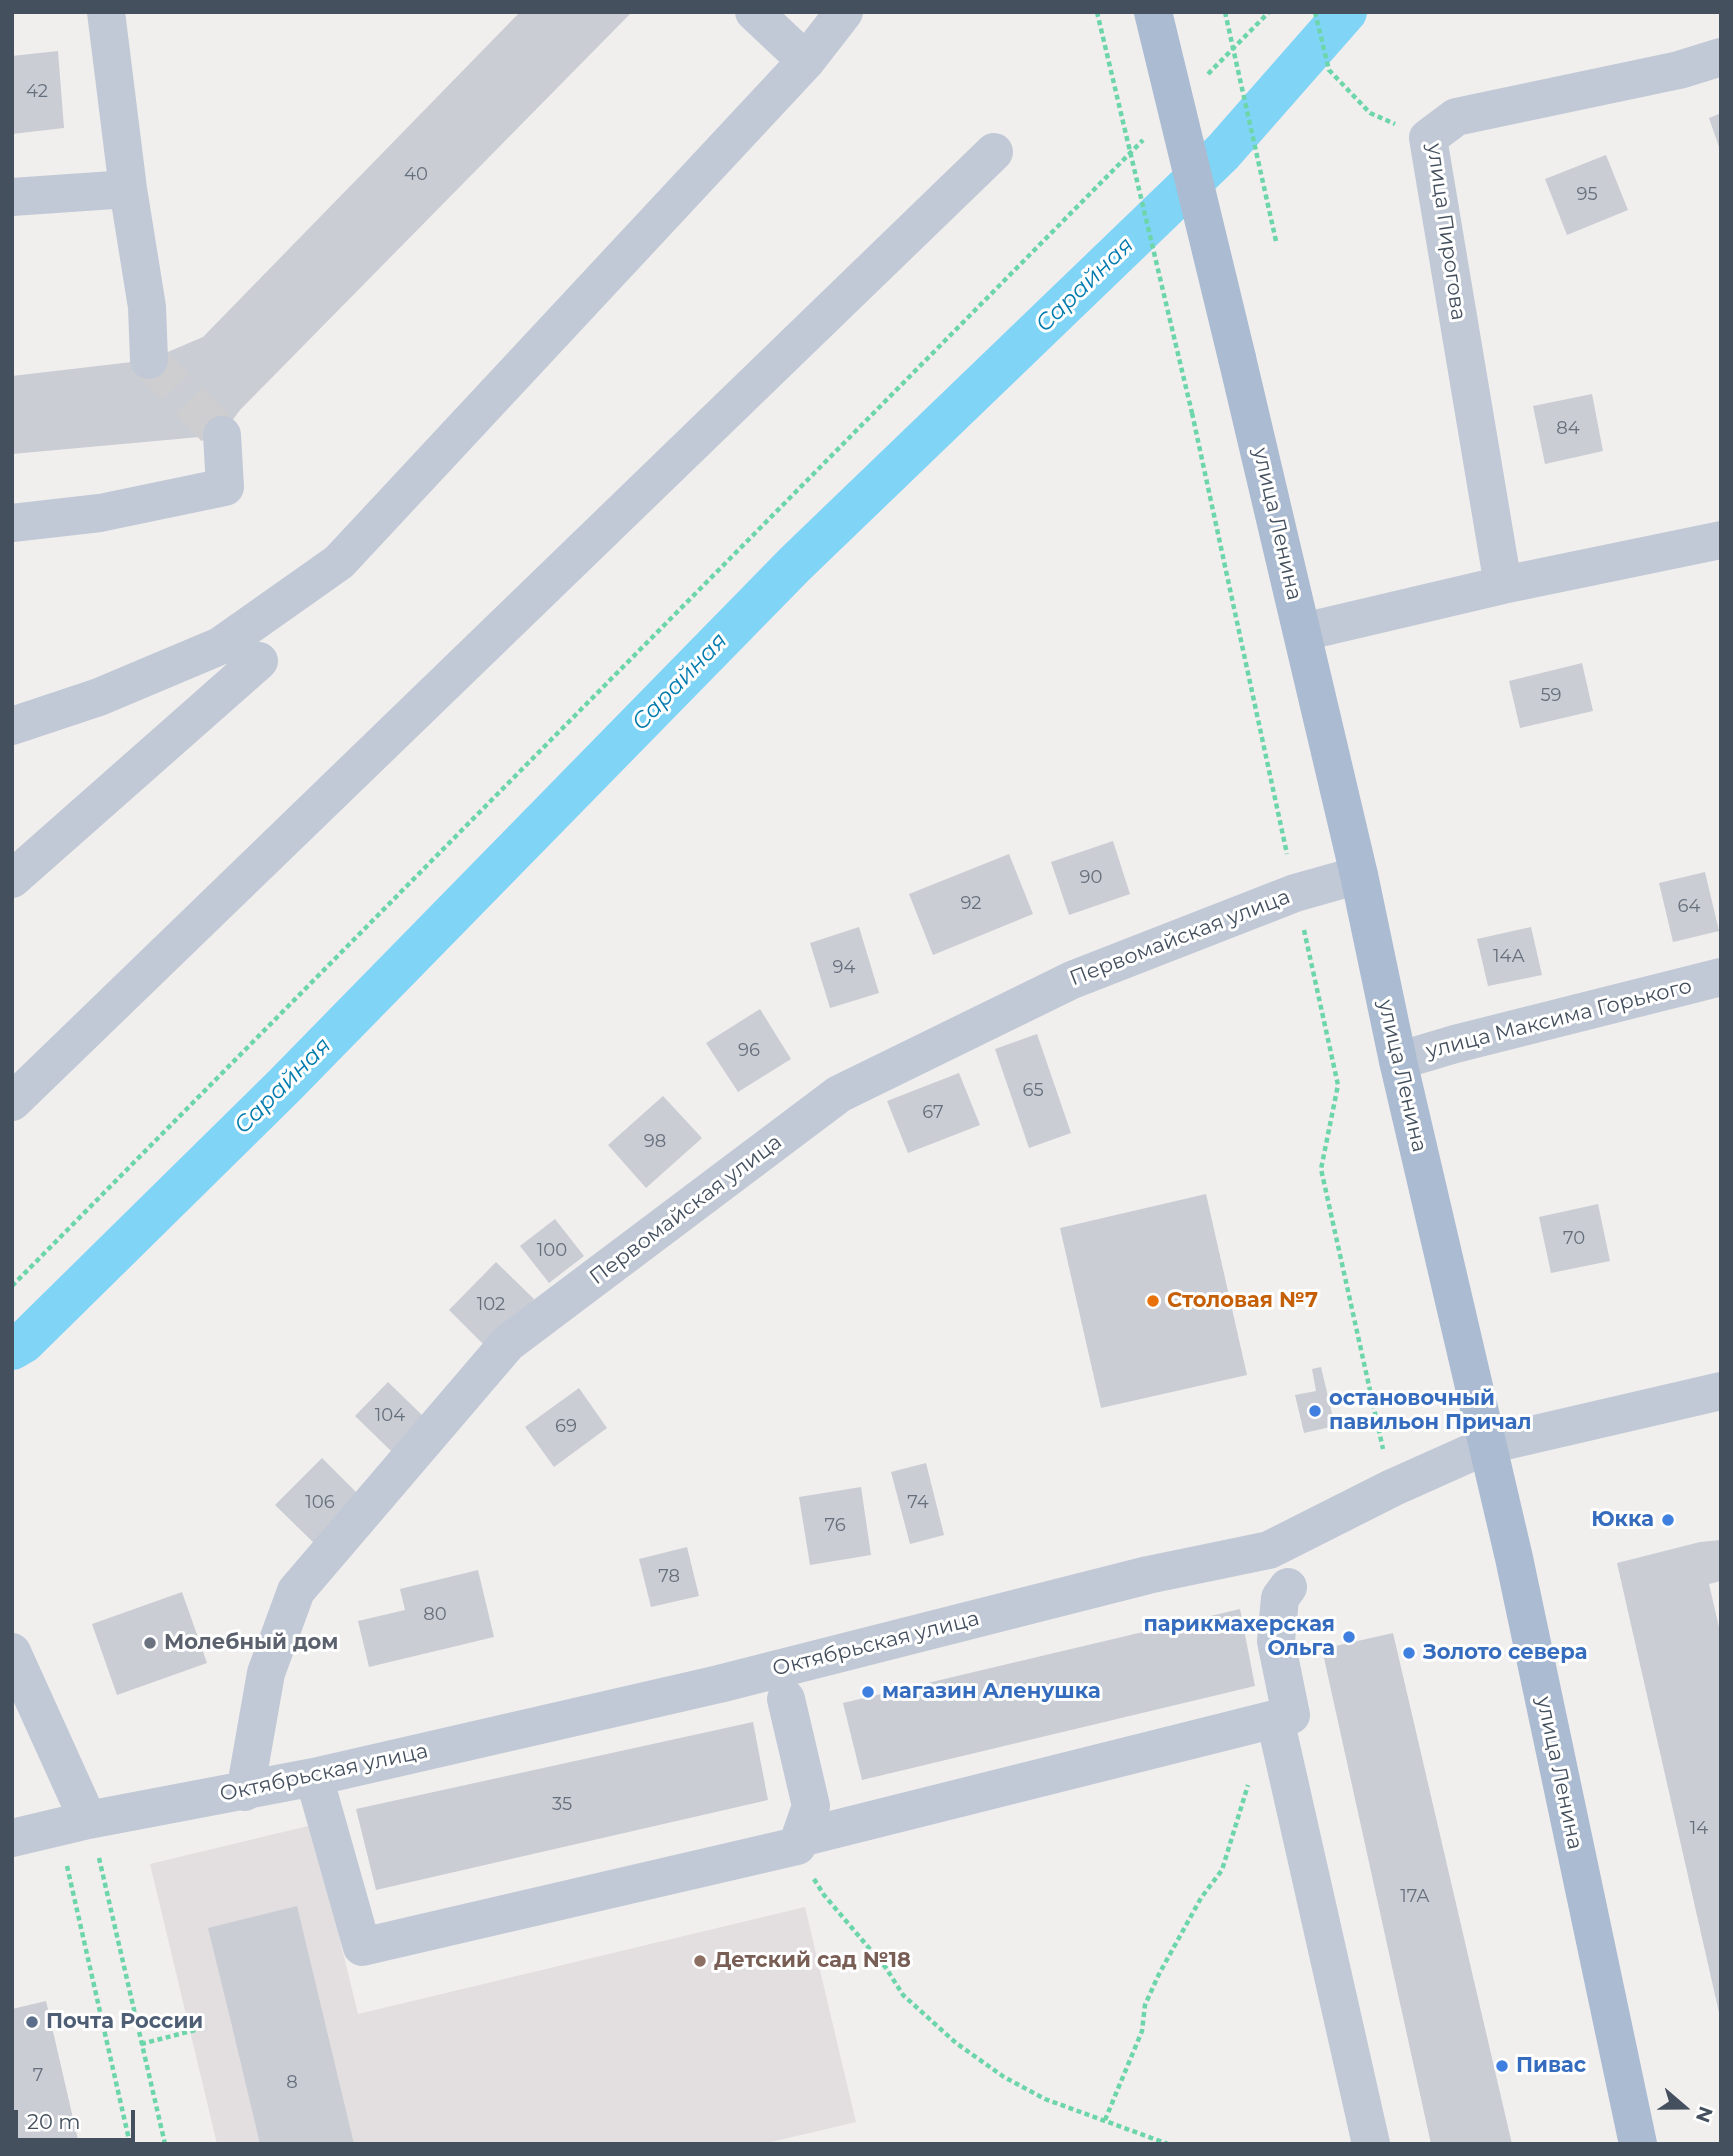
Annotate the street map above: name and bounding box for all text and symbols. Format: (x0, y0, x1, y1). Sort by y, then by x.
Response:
house number: 42 (26, 81, 48, 103)
street label: улица Пирогова (1421, 142, 1471, 322)
house number: 40 (404, 164, 428, 186)
house number: 95 (1576, 184, 1598, 206)
water label: Сарайная (1030, 232, 1140, 338)
house number: 84 (1556, 418, 1580, 440)
street label: улица Ленина (1247, 445, 1307, 603)
water label: Сарайная (627, 627, 733, 737)
house number: 59 (1540, 685, 1562, 707)
house number: 90 (1080, 867, 1102, 889)
street label: Первомайская улица (1066, 884, 1294, 992)
house number: 92 (960, 893, 982, 915)
house number: 64 (1678, 896, 1700, 918)
house number: 14А (1493, 946, 1525, 968)
house number: 94 (833, 957, 855, 979)
street label: улица Максима Горького (1423, 974, 1695, 1064)
street label: улица Ленина (1372, 997, 1432, 1155)
water label: Сарайная (229, 1032, 337, 1140)
house number: 96 (738, 1040, 760, 1062)
house number: 65 (1022, 1080, 1044, 1102)
house number: 67 (922, 1102, 944, 1124)
street label: Первомайская улица (585, 1130, 787, 1290)
house number: 98 (644, 1131, 666, 1153)
house number: 70 (1563, 1228, 1585, 1250)
house number: 100 (537, 1240, 567, 1262)
place label: Столовая №7 (1167, 1288, 1318, 1314)
marker: Столовая №7 (1145, 1293, 1161, 1309)
house number: 102 (477, 1294, 505, 1316)
place label: остановочный павильон Причал (1329, 1386, 1532, 1436)
marker: остановочный павильон Причал (1307, 1403, 1323, 1419)
house number: 104 (375, 1405, 405, 1427)
house number: 69 (555, 1416, 577, 1438)
house number: 106 (305, 1492, 335, 1514)
house number: 74 (907, 1492, 929, 1514)
place label: Юкка (1591, 1507, 1654, 1533)
marker: Юкка (1660, 1512, 1676, 1528)
house number: 76 (824, 1515, 846, 1537)
house number: 78 (658, 1566, 680, 1588)
house number: 80 (423, 1604, 447, 1626)
street label: Октябрьская улица (770, 1606, 982, 1682)
place label: парикмахерская Ольга (1143, 1612, 1335, 1662)
marker: парикмахерская Ольга (1341, 1629, 1357, 1645)
place label: Молебный дом (164, 1630, 338, 1656)
marker: Молебный дом (142, 1635, 158, 1651)
place label: Золото севера (1423, 1640, 1587, 1666)
marker: Золото севера (1401, 1645, 1417, 1661)
place label: магазин Аленушка (882, 1679, 1101, 1705)
marker: магазин Аленушка (860, 1684, 876, 1700)
street label: улица Ленина (1531, 1694, 1587, 1852)
street label: Октябрьская улица (218, 1739, 430, 1807)
house number: 35 (552, 1794, 572, 1816)
house number: 14 (1690, 1818, 1708, 1840)
house number: 17А (1400, 1886, 1430, 1908)
place label: Детский сад №18 (714, 1948, 911, 1974)
marker: Детский сад №18 (692, 1953, 708, 1969)
place label: Почта России (46, 2009, 203, 2035)
marker: Почта России (24, 2014, 40, 2030)
place label: Пивас (1516, 2053, 1586, 2079)
marker: Пивас (1494, 2058, 1510, 2074)
house number: 7 (33, 2065, 43, 2087)
house number: 8 (286, 2072, 298, 2094)
north arrow (1649, 2072, 1719, 2142)
scale bar (18, 2096, 138, 2140)
text: N (1691, 2103, 1718, 2125)
text: 20 m (27, 2109, 81, 2134)

